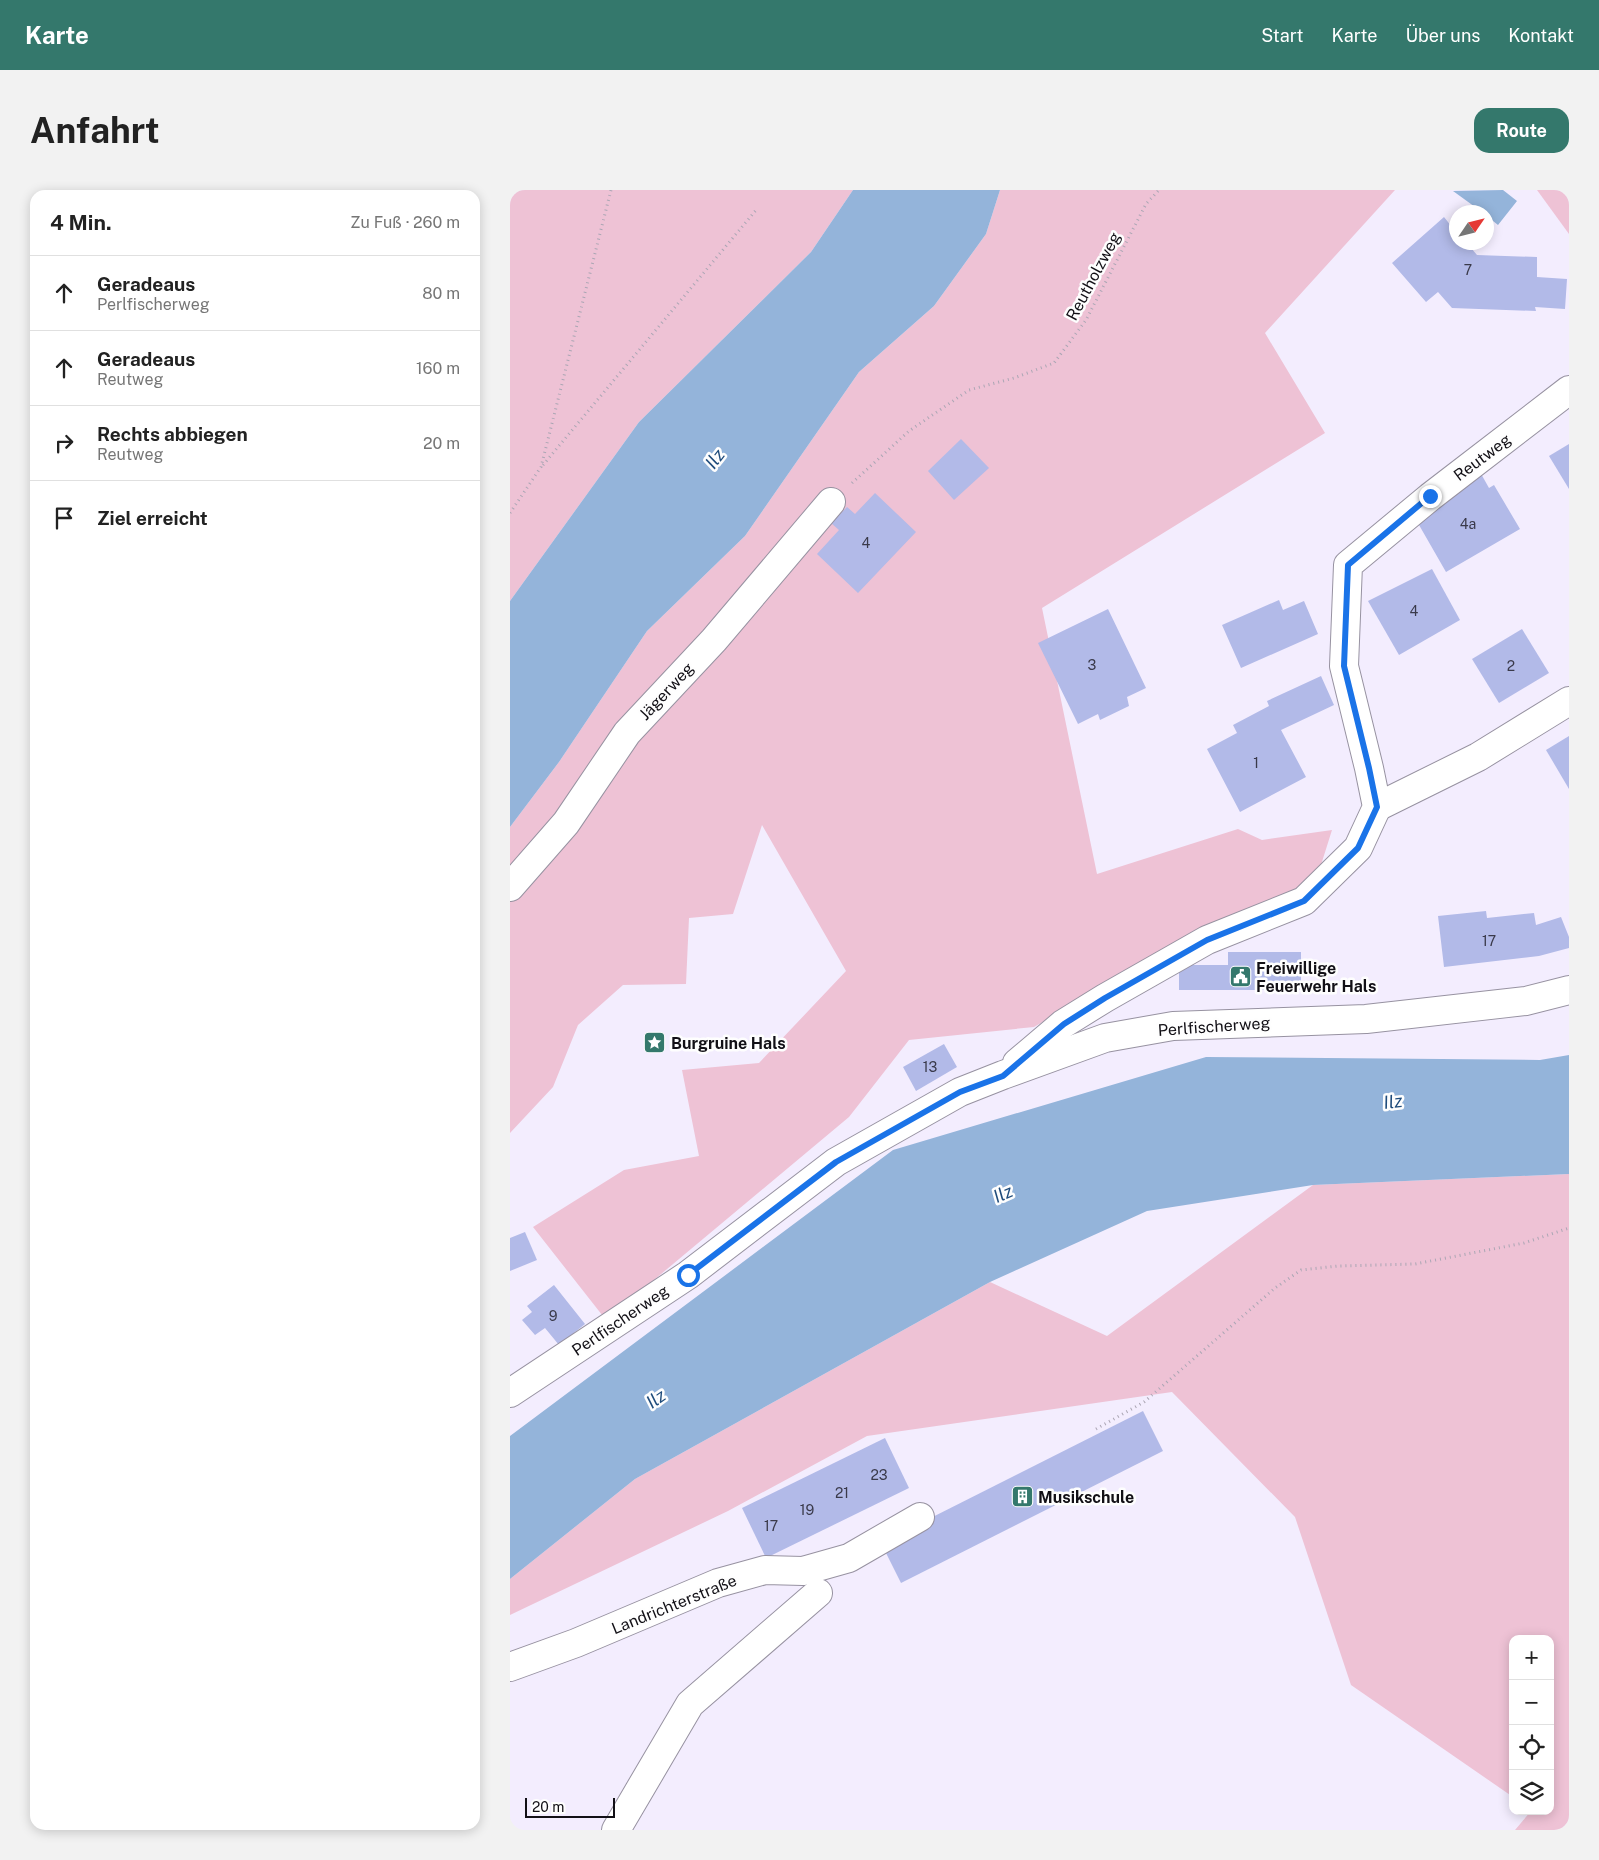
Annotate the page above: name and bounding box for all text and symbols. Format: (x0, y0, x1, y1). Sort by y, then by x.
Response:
text: Karte (25, 21, 89, 49)
text: Start (1261, 25, 1304, 46)
text: Karte (1332, 25, 1377, 46)
text: Über uns (1405, 25, 1480, 46)
text: Kontakt (1508, 25, 1574, 46)
button: Route (1474, 108, 1569, 153)
text: Anfahrt (30, 110, 160, 151)
north arrow (1449, 205, 1494, 250)
text: 4 Min. (50, 210, 112, 235)
text: Zu Fuß · 260 m (350, 213, 460, 232)
street label: Reutholzweg (1062, 229, 1125, 324)
house number: 7 (1464, 262, 1472, 278)
text: Geradeaus (97, 273, 195, 295)
icon: ahead (50, 279, 78, 307)
text: 80 m (422, 284, 460, 303)
text: Perlfischerweg (97, 295, 210, 314)
text: Geradeaus (97, 348, 195, 370)
icon: ahead (50, 354, 78, 382)
text: 160 m (416, 359, 460, 378)
text: Reutweg (97, 370, 163, 389)
text: Rechts abbiegen (97, 423, 248, 445)
icon: right (50, 429, 78, 457)
street label: Reutweg (1450, 430, 1515, 485)
text: 20 m (423, 434, 460, 453)
water label: Ilz (701, 444, 729, 473)
text: Reutweg (97, 445, 163, 464)
route end (1419, 485, 1442, 508)
icon: arrive (50, 504, 78, 532)
text: Ziel erreicht (97, 507, 208, 529)
house number: 4a (1460, 516, 1476, 532)
house number: 4 (862, 535, 871, 551)
house number: 4 (1410, 603, 1419, 619)
house number: 3 (1088, 657, 1097, 673)
house number: 2 (1507, 658, 1515, 674)
street label: Jägerweg (635, 659, 698, 724)
house number: 1 (1253, 755, 1259, 771)
house number: 17 (1482, 933, 1496, 949)
place label: Freiwillige Feuerwehr Hals (1256, 959, 1376, 996)
public building icon: Freiwillige Feuerwehr Hals (1228, 965, 1252, 989)
street label: Perlfischerweg (1157, 1013, 1271, 1040)
place icon: Burgruine Hals (643, 1031, 667, 1055)
place label: Burgruine Hals (671, 1034, 786, 1053)
house number: 13 (923, 1059, 937, 1075)
water label: Ilz (1382, 1090, 1404, 1113)
water label: Ilz (990, 1180, 1016, 1207)
route start (677, 1264, 700, 1287)
street label: Perlfischerweg (568, 1281, 672, 1360)
house number: 9 (549, 1308, 558, 1324)
water label: Ilz (642, 1384, 670, 1413)
house number: 23 (870, 1467, 888, 1483)
house number: 21 (835, 1485, 849, 1501)
building icon: Musikschule (1010, 1485, 1034, 1509)
place label: Musikschule (1038, 1488, 1134, 1507)
house number: 19 (800, 1502, 814, 1518)
house number: 17 (764, 1518, 778, 1534)
street label: Landrichterstraße (609, 1571, 739, 1638)
map controls (1509, 1635, 1554, 1815)
button: + (1509, 1635, 1554, 1680)
button: − (1509, 1680, 1554, 1725)
button: locate (1509, 1725, 1554, 1770)
button: layers (1509, 1770, 1554, 1815)
scale bar (525, 1795, 615, 1818)
text: 20 m (532, 1799, 564, 1815)

